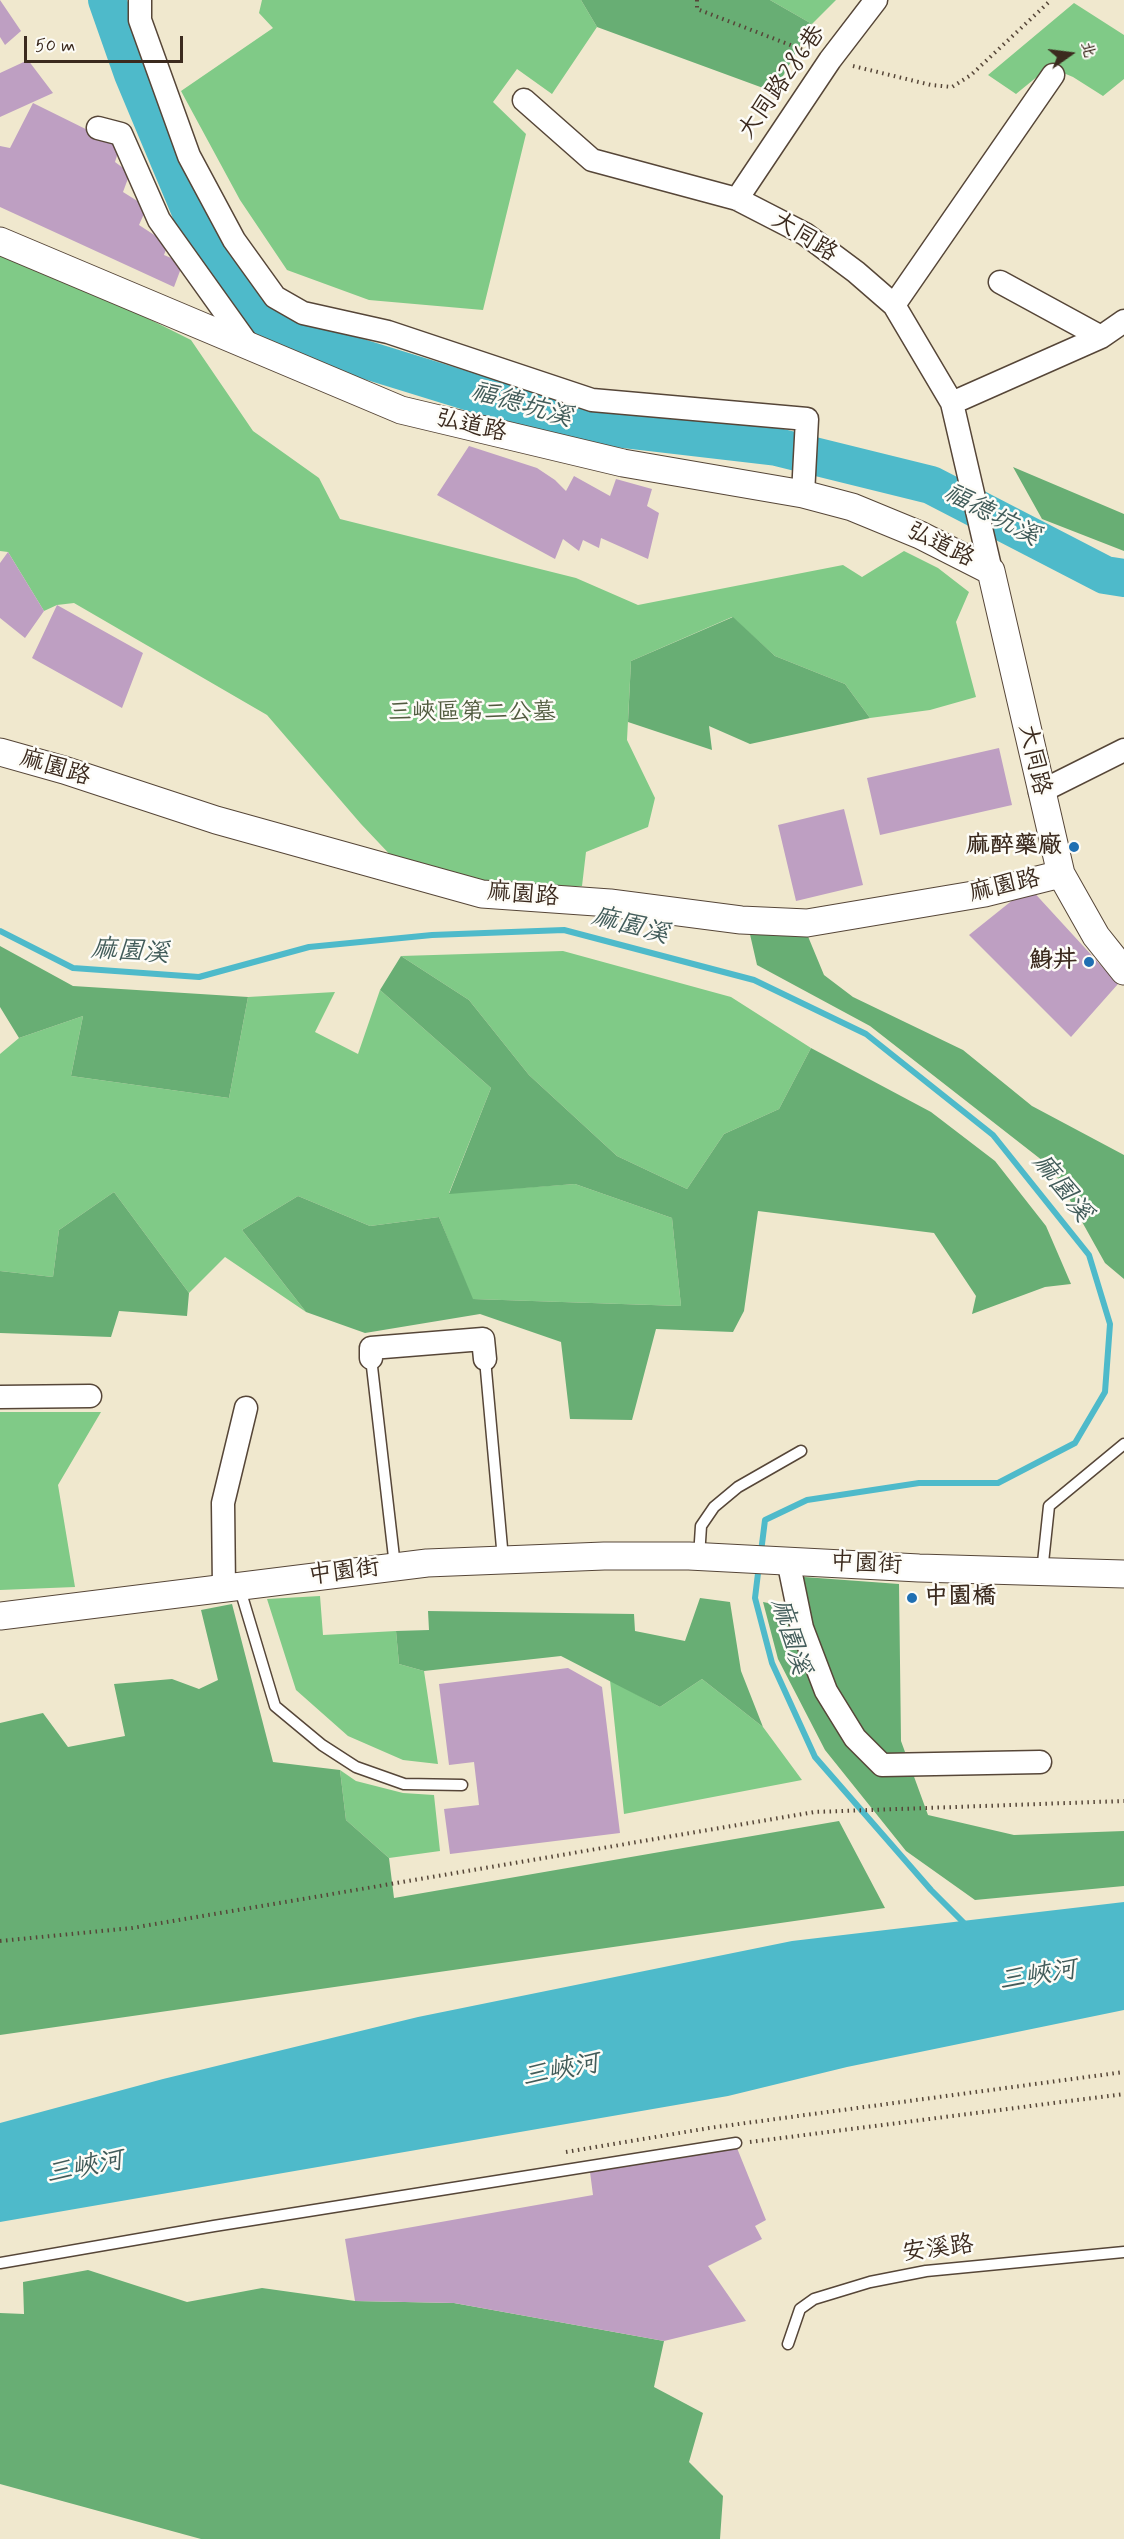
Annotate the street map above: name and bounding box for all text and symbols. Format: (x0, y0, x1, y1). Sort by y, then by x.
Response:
street label: 大同路286巷 (733, 21, 833, 145)
scale bar (27, 24, 186, 62)
north arrow (1040, 24, 1100, 84)
text: 50 m (35, 34, 75, 58)
text: 北 (1076, 39, 1100, 60)
street label: 大同路 (766, 207, 842, 269)
water label: 福德坑溪 (467, 377, 575, 435)
street label: 弘道路 (433, 405, 509, 449)
water label: 福德坑溪 (938, 478, 1044, 554)
street label: 弘道路 (901, 517, 979, 575)
park label: 三峽區第二公墓 (388, 700, 556, 728)
street label: 大同路 (1011, 722, 1055, 798)
street label: 麻園路 (16, 745, 94, 793)
place label: 麻醉藥廠 (966, 833, 1062, 861)
marker: 麻醉藥廠 (1067, 840, 1081, 854)
street label: 麻園路 (967, 865, 1043, 909)
street label: 麻園路 (486, 879, 560, 913)
water label: 麻園溪 (588, 902, 672, 952)
water label: 麻園溪 (90, 935, 170, 971)
place label: 鯓丼 (1029, 948, 1077, 976)
marker: 鯓丼 (1082, 955, 1096, 969)
water label: 麻園溪 (1025, 1149, 1097, 1229)
street label: 中園街 (829, 1549, 903, 1581)
street label: 中園街 (307, 1554, 381, 1592)
place label: 中園橋 (924, 1584, 996, 1612)
marker: 中園橋 (905, 1591, 919, 1605)
water label: 麻園溪 (763, 1595, 815, 1679)
water label: 三峽河 (997, 1955, 1079, 1999)
water label: 三峽河 (520, 2049, 602, 2095)
water label: 三峽河 (44, 2146, 126, 2192)
street label: 安溪路 (901, 2231, 975, 2269)

